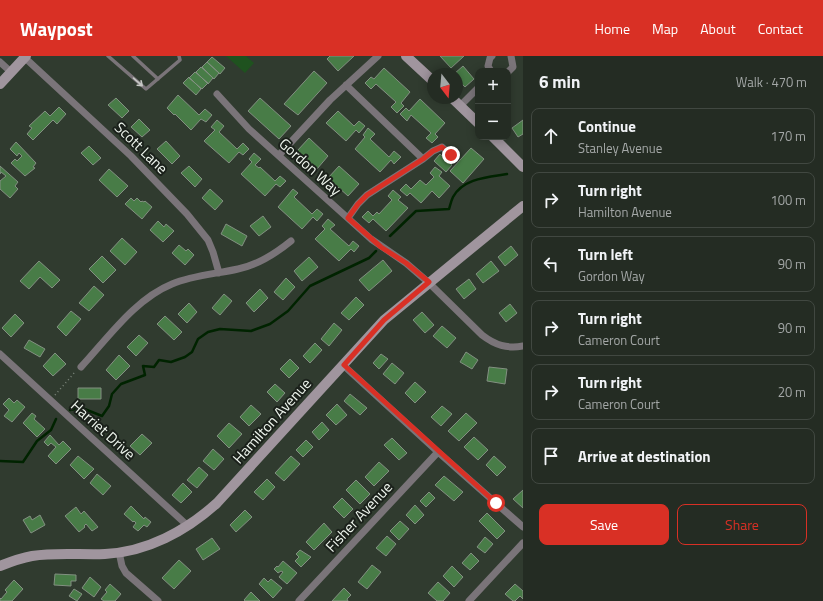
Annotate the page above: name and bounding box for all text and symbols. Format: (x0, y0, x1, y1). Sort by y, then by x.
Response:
text: Waypost (20, 14, 93, 43)
text: Home (595, 18, 630, 39)
text: Map (652, 18, 678, 39)
text: About (700, 18, 736, 39)
text: Contact (758, 18, 803, 39)
north arrow (427, 68, 463, 104)
map controls (475, 68, 511, 140)
button: + (475, 68, 511, 104)
text: 6 min (539, 69, 580, 95)
text: Walk · 470 m (736, 72, 807, 92)
one-way arrow (132, 77, 143, 86)
button: − (475, 104, 511, 140)
text: Continue (578, 115, 636, 138)
street label: Scott Lane (109, 116, 173, 179)
icon: ahead (540, 125, 562, 147)
text: 170 m (770, 126, 806, 146)
street label: Gordon Way (274, 132, 347, 201)
text: Stanley Avenue (578, 138, 662, 158)
route end (442, 146, 460, 164)
text: Turn right (578, 179, 642, 202)
icon: right (540, 189, 562, 211)
text: 100 m (770, 190, 806, 210)
text: Hamilton Avenue (578, 202, 672, 222)
text: Turn left (578, 243, 633, 266)
icon: left (540, 253, 562, 275)
text: 90 m (778, 254, 806, 274)
text: Gordon Way (578, 266, 645, 286)
text: Turn right (578, 307, 642, 330)
icon: right (540, 317, 562, 339)
text: 90 m (778, 318, 806, 338)
text: Cameron Court (578, 330, 660, 350)
text: Turn right (578, 371, 642, 394)
street label: Hamilton Avenue (227, 373, 316, 469)
icon: right (540, 381, 562, 403)
text: 20 m (778, 382, 806, 402)
street label: Harriet Drive (66, 394, 141, 465)
text: Cameron Court (578, 394, 660, 414)
icon: arrive (540, 445, 562, 467)
text: Arrive at destination (578, 445, 711, 468)
street label: Fisher Avenue (320, 476, 397, 557)
route start (487, 494, 505, 512)
button: Save (539, 504, 669, 545)
button: Share (677, 504, 807, 545)

